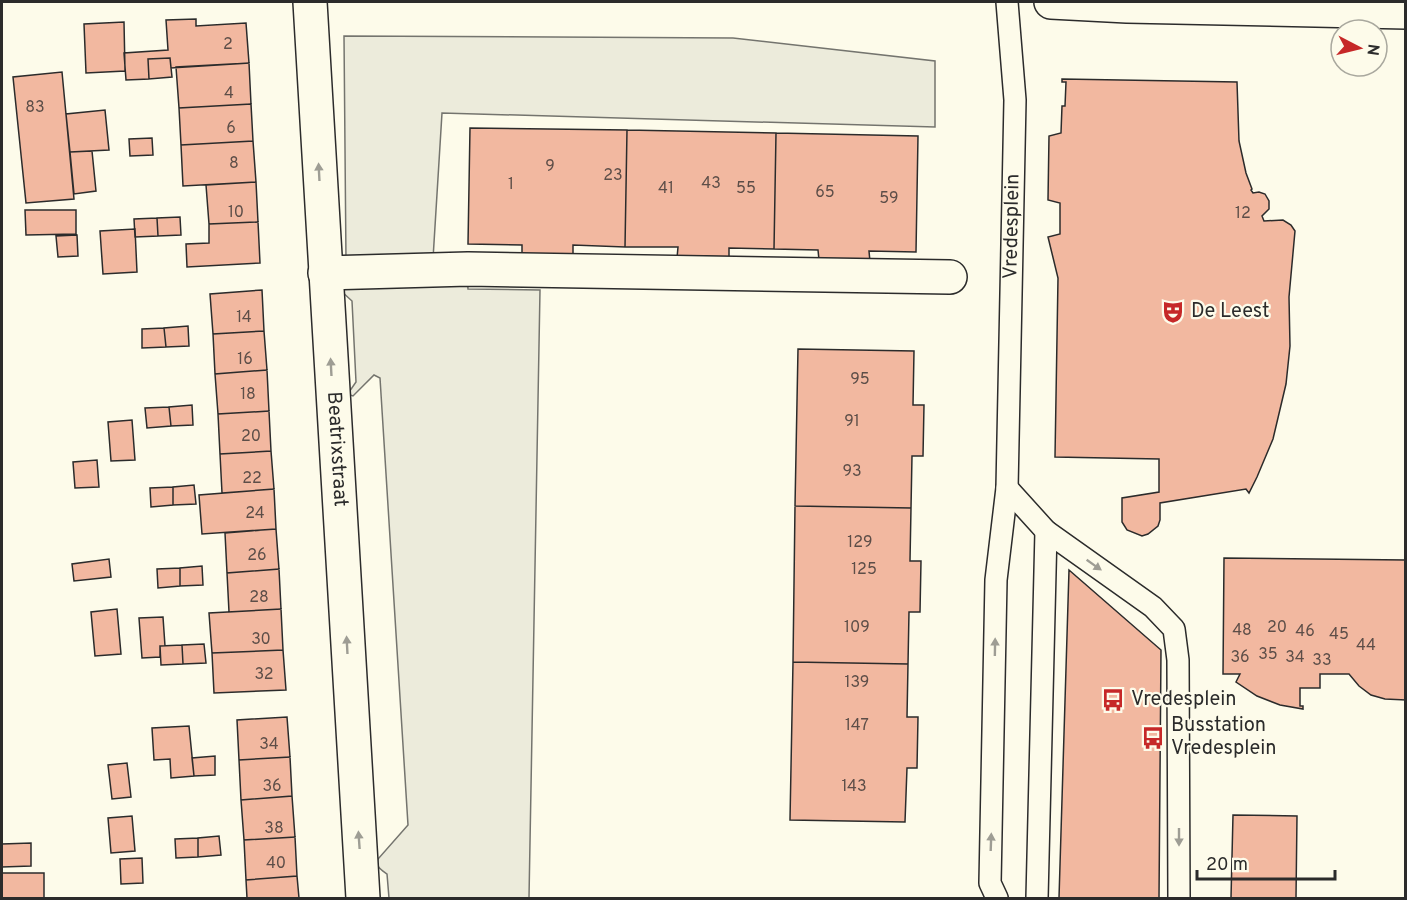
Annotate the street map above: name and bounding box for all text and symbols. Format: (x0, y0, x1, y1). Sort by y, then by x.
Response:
north arrow (1329, 18, 1389, 78)
house number: 2 (223, 35, 233, 55)
text: N (1361, 43, 1383, 57)
house number: 4 (224, 84, 234, 104)
house number: 83 (25, 98, 45, 118)
house number: 6 (226, 119, 236, 139)
house number: 8 (229, 154, 239, 174)
house number: 9 (545, 157, 555, 177)
one-way arrow (315, 163, 324, 182)
house number: 23 (603, 166, 623, 186)
street label: Vredesplein (998, 173, 1026, 279)
house number: 43 (701, 174, 721, 194)
house number: 1 (508, 175, 514, 195)
house number: 41 (658, 179, 674, 199)
house number: 55 (736, 179, 756, 199)
house number: 65 (815, 183, 835, 203)
house number: 59 (879, 189, 899, 209)
house number: 10 (228, 203, 244, 223)
house number: 12 (1235, 204, 1251, 224)
theatre icon: De Leest (1160, 299, 1186, 325)
place label: De Leest (1191, 299, 1270, 325)
house number: 14 (236, 308, 252, 328)
house number: 16 (237, 350, 253, 370)
one-way arrow (326, 357, 335, 376)
house number: 95 (850, 370, 870, 390)
house number: 18 (240, 385, 256, 405)
street label: Beatrixstraat (320, 391, 353, 508)
house number: 91 (844, 412, 860, 432)
house number: 20 (241, 427, 261, 447)
house number: 93 (842, 462, 862, 482)
house number: 22 (242, 469, 262, 489)
house number: 24 (245, 504, 265, 524)
house number: 129 (847, 533, 873, 553)
house number: 26 (247, 546, 267, 566)
one-way arrow (1085, 559, 1101, 571)
house number: 125 (851, 560, 877, 580)
house number: 28 (249, 588, 269, 608)
house number: 109 (844, 618, 870, 638)
house number: 20 (1267, 618, 1287, 638)
house number: 48 (1232, 621, 1252, 641)
house number: 46 (1295, 622, 1315, 642)
house number: 45 (1329, 625, 1349, 645)
house number: 30 (251, 630, 271, 650)
one-way arrow (343, 636, 352, 655)
house number: 44 (1356, 636, 1376, 656)
one-way arrow (990, 637, 1000, 656)
house number: 35 (1258, 645, 1278, 665)
house number: 36 (1230, 648, 1250, 668)
house number: 34 (1285, 648, 1305, 668)
house number: 33 (1312, 651, 1332, 671)
house number: 32 (254, 665, 274, 685)
house number: 139 (845, 673, 869, 693)
bus stop icon: Vredesplein (1100, 687, 1126, 713)
place label: Vredesplein (1131, 687, 1237, 713)
place label: Busstation Vredesplein (1171, 713, 1277, 762)
house number: 147 (845, 716, 869, 736)
bus stop icon: Busstation Vredesplein (1140, 725, 1166, 751)
house number: 34 (259, 735, 279, 755)
house number: 36 (262, 777, 282, 797)
house number: 143 (841, 777, 867, 797)
house number: 38 (264, 819, 284, 839)
one-way arrow (1174, 828, 1184, 847)
one-way arrow (355, 831, 364, 850)
one-way arrow (987, 832, 996, 851)
scale bar (1197, 843, 1335, 881)
house number: 40 (266, 854, 286, 874)
text: 20 m (1206, 854, 1248, 877)

